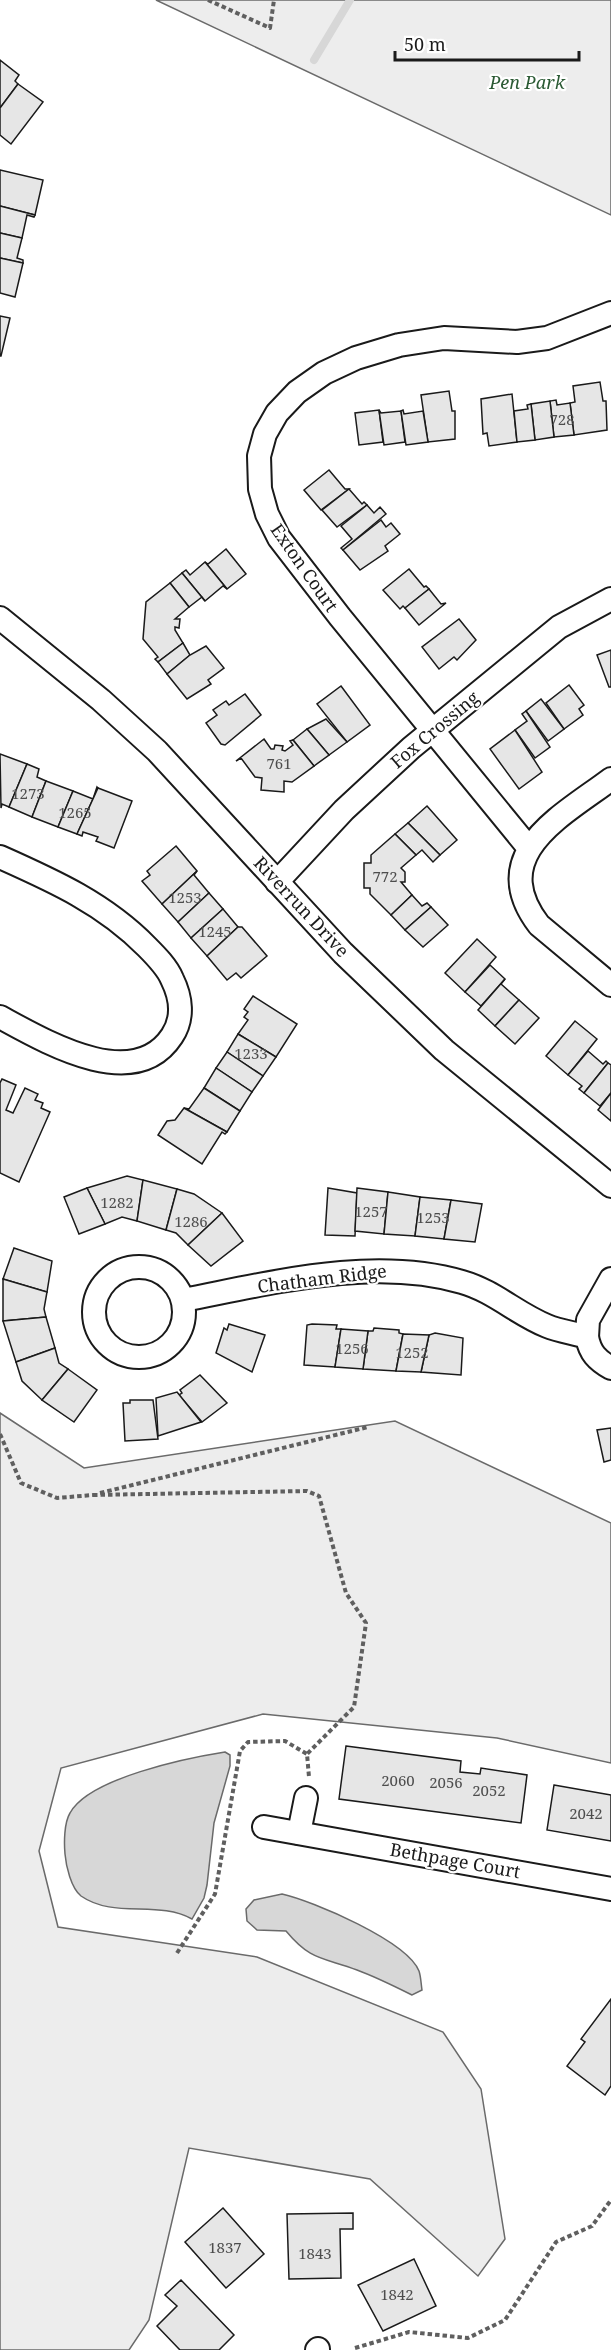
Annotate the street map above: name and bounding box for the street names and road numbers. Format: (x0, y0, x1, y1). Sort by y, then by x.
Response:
street label: Exton Court (266, 519, 344, 616)
street label: Fox Crossing (385, 685, 484, 773)
street label: Riverrun Drive (249, 851, 355, 962)
street label: Chatham Ridge (256, 1258, 388, 1298)
street label: Bethpage Court (388, 1837, 522, 1883)

